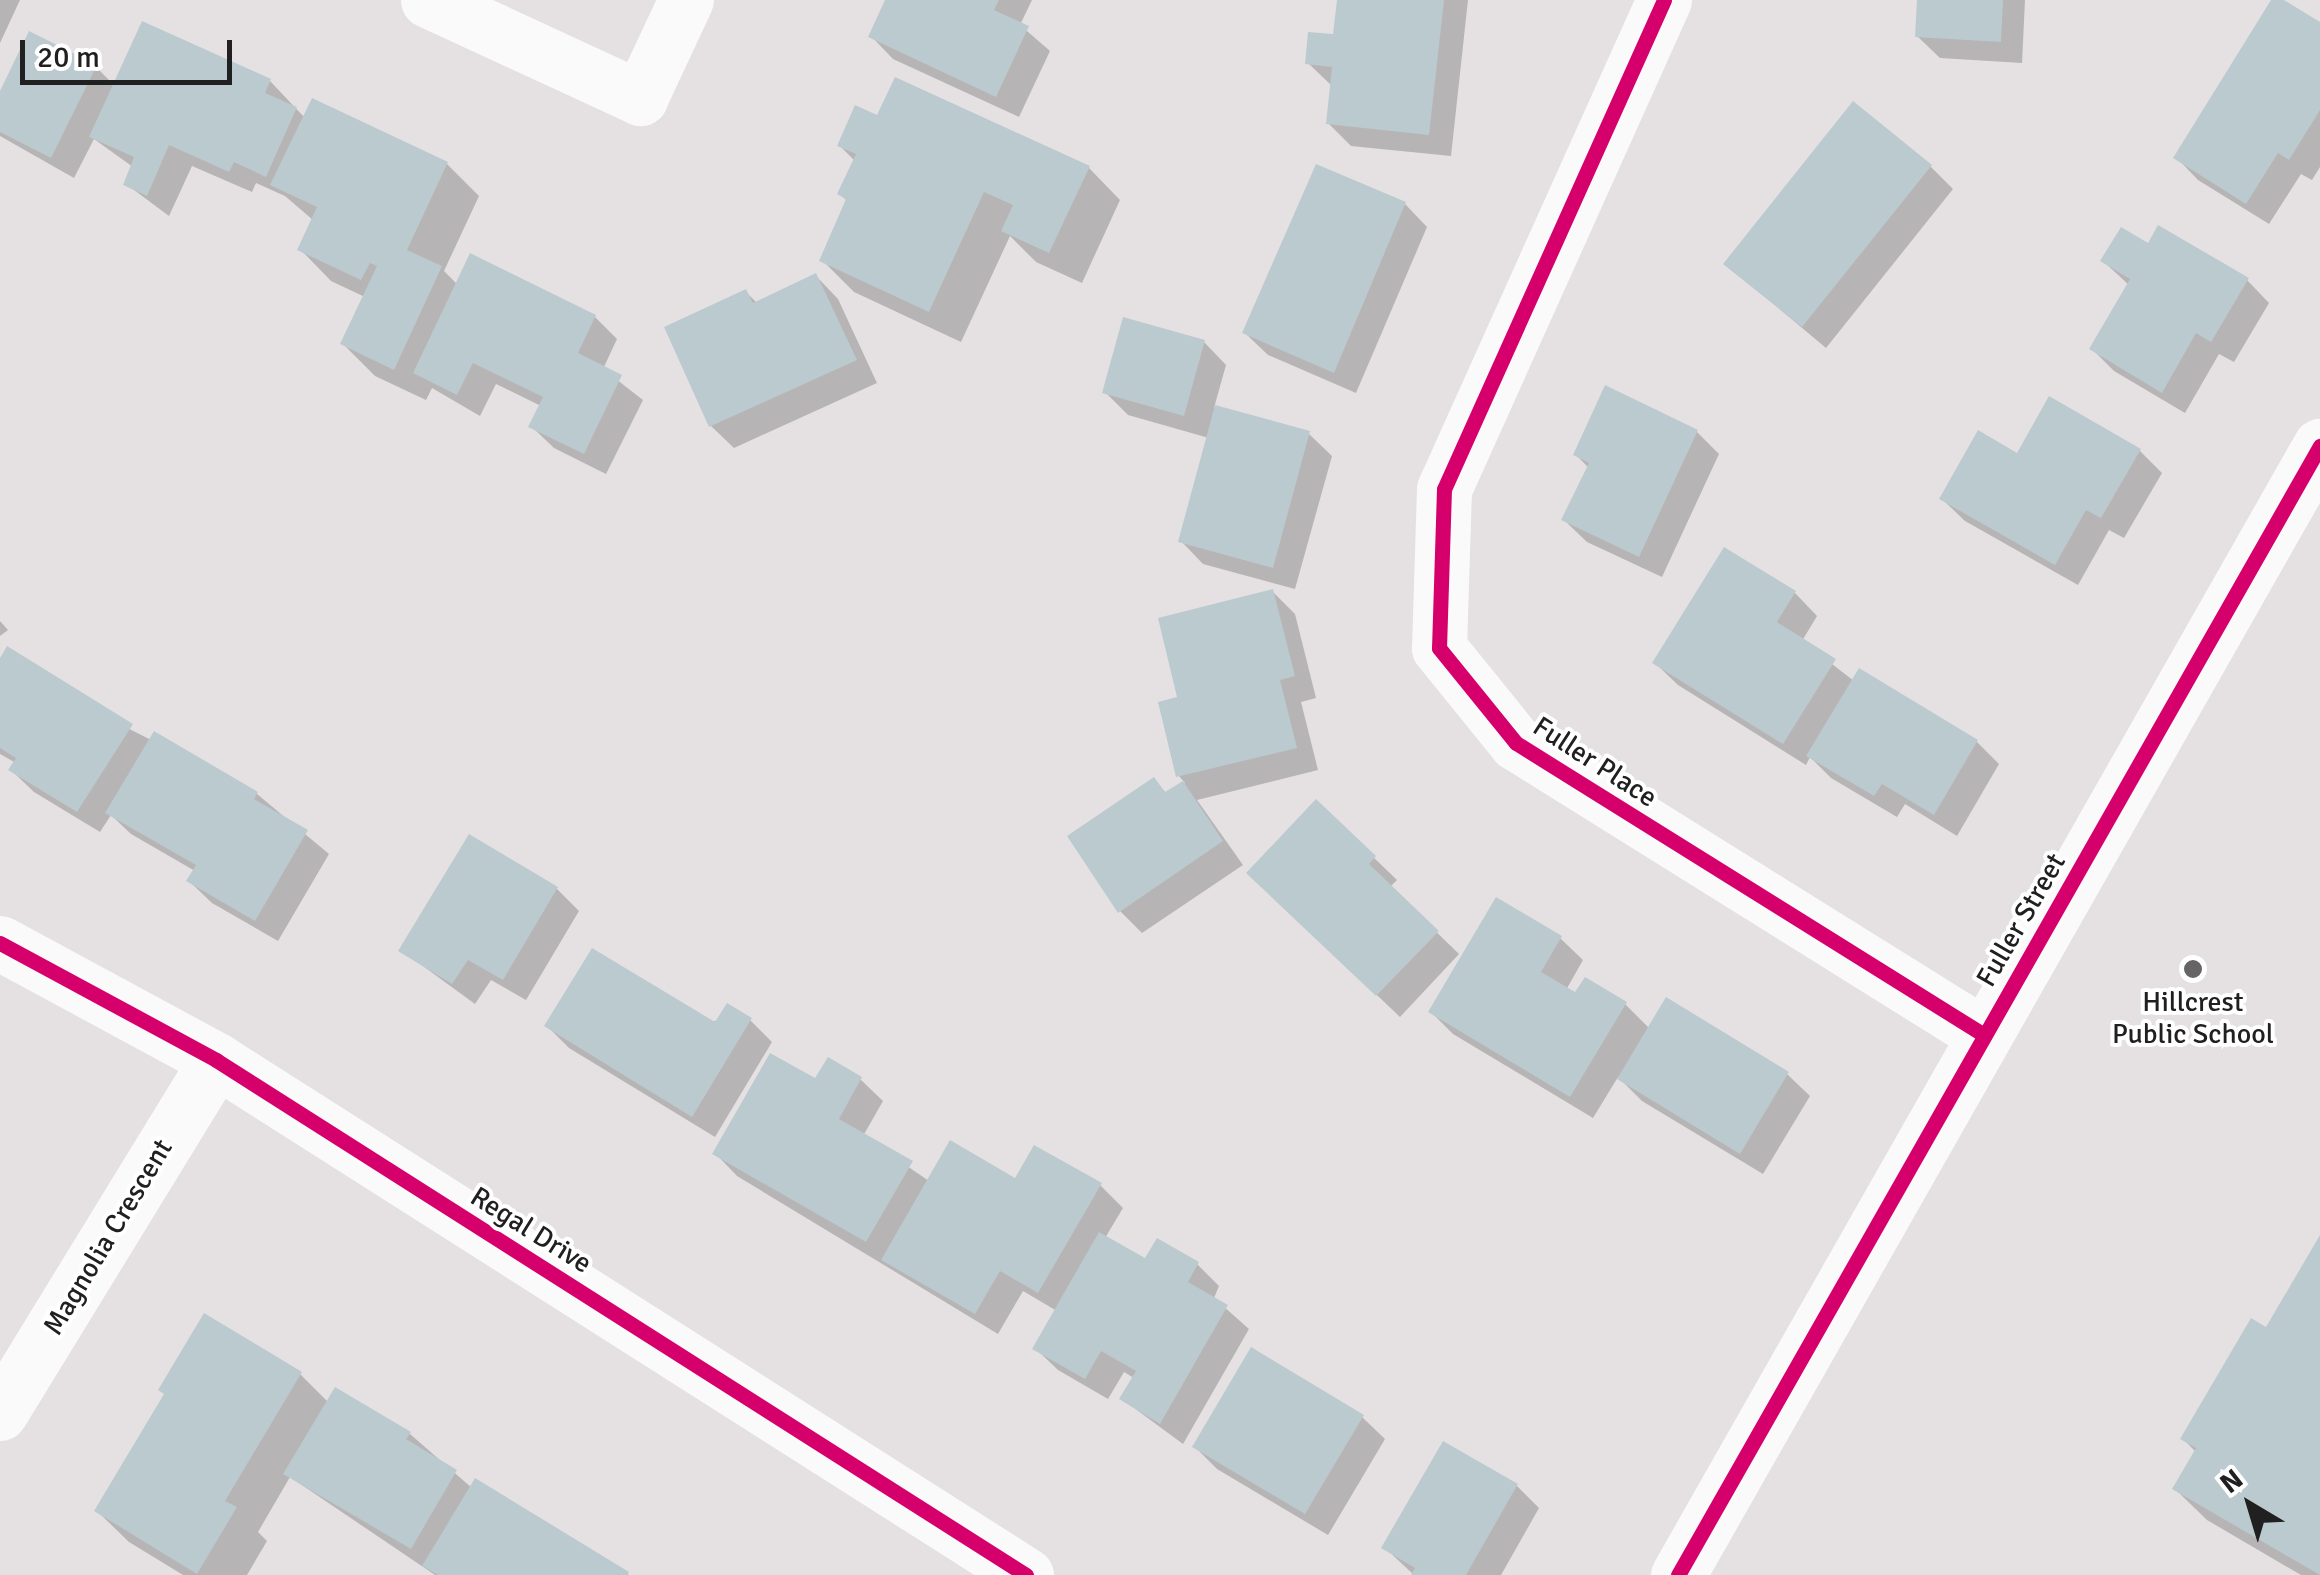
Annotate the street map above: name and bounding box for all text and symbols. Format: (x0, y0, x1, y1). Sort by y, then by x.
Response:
scale bar (25, 20, 238, 82)
text: 20 m (37, 39, 100, 76)
street label: Fuller Place (1527, 710, 1663, 814)
street label: Fuller Street (1969, 847, 2073, 993)
marker: Hillcrest Public School (2182, 958, 2204, 980)
place label: Hillcrest Public School (2112, 985, 2274, 1051)
street label: Magnolia Crescent (36, 1133, 180, 1341)
street label: Regal Drive (464, 1180, 598, 1280)
north arrow (2200, 1455, 2300, 1555)
text: N (2213, 1462, 2250, 1501)

